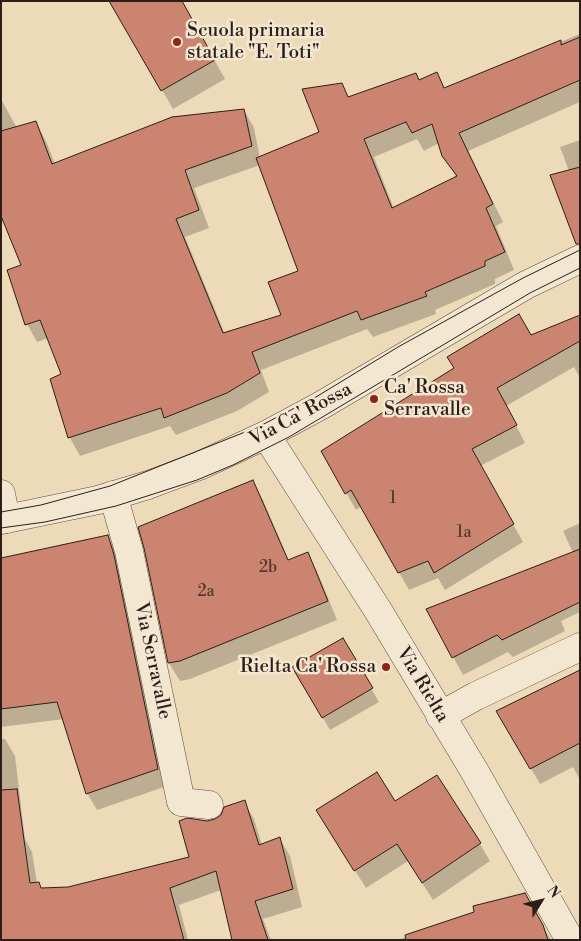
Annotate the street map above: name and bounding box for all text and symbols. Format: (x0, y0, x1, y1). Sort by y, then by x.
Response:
place label: Scuola primaria statale "E. Toti" (187, 20, 325, 64)
marker: Scuola primaria statale "E. Toti" (171, 36, 183, 48)
place label: Ca' Rossa Serravalle (384, 377, 471, 421)
street label: Via Ca' Rossa (246, 378, 356, 452)
marker: Ca' Rossa Serravalle (368, 393, 380, 405)
house number: 1 (390, 489, 396, 509)
house number: 1a (457, 523, 471, 543)
house number: 2b (259, 558, 277, 578)
house number: 2a (197, 582, 215, 602)
street label: Via Serravalle (128, 601, 176, 721)
street label: Via Rielta (391, 643, 453, 727)
place label: Rielta Ca' Rossa (240, 656, 376, 678)
marker: Rielta Ca' Rossa (380, 661, 392, 673)
north arrow (516, 876, 566, 926)
text: N (543, 882, 564, 902)

